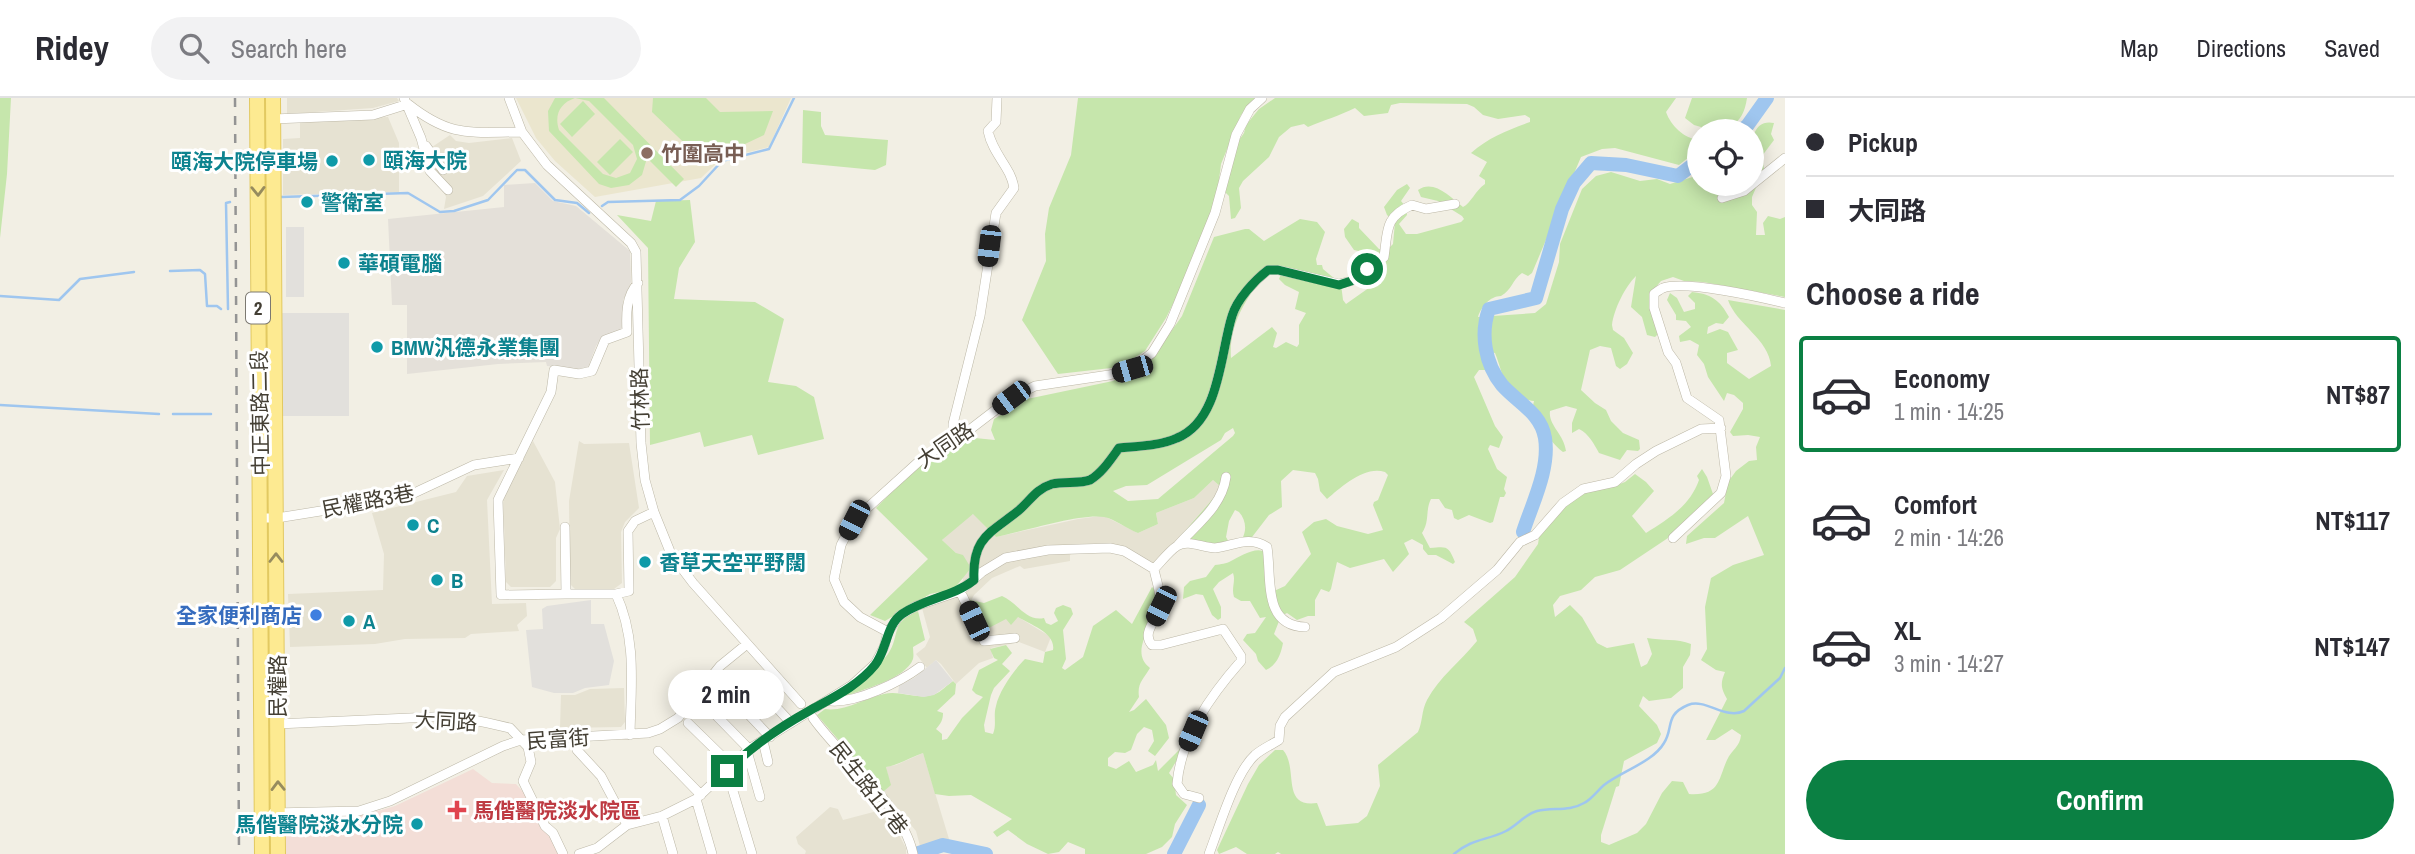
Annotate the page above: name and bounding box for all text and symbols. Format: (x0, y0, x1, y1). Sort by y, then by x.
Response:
search box (151, 17, 641, 80)
text: Ridey (35, 26, 109, 70)
icon: search (175, 29, 213, 67)
text: Search here (231, 31, 347, 66)
text: Map (2120, 32, 2158, 64)
text: Directions (2196, 32, 2286, 64)
text: Saved (2324, 32, 2380, 64)
map controls (1687, 119, 1764, 196)
button: locate (1687, 119, 1764, 196)
text: Pickup (1848, 125, 1918, 160)
place label: 竹圍高中 (661, 139, 745, 168)
marker: 竹圍高中 (639, 145, 655, 161)
place label: 頤海大院 (383, 146, 467, 175)
place label: 頤海大院停車場 (171, 147, 318, 176)
marker: 頤海大院 (361, 152, 377, 168)
marker: 頤海大院停車場 (324, 153, 340, 169)
one-way arrow (250, 186, 266, 196)
place label: 警衛室 (321, 188, 384, 217)
text: 大同路 (1848, 193, 1926, 228)
marker: 警衛室 (299, 194, 315, 210)
car (977, 224, 1002, 268)
place label: 華碩電腦 (358, 249, 442, 278)
route start (1351, 253, 1383, 285)
marker: 華碩電腦 (336, 255, 352, 271)
text: Choose a ride (1806, 272, 1980, 315)
road number: 2 (246, 292, 270, 324)
place label: BMW汎德永業集團 (391, 333, 560, 362)
marker: BMW汎德永業集團 (369, 339, 385, 355)
street label: 中正東路二段 (244, 350, 276, 476)
car (1109, 353, 1156, 385)
text: Economy (1894, 361, 1990, 396)
icon: car (1810, 363, 1873, 426)
street label: 竹林路 (624, 367, 656, 431)
car (988, 377, 1035, 419)
text: NT$87 (2326, 377, 2390, 412)
text: 1 min · 14:25 (1894, 396, 2004, 427)
street label: 大同路 (911, 415, 979, 475)
street label: 民權路3巷 (319, 478, 417, 524)
text: Comfort (1894, 487, 1977, 522)
icon: car (1810, 489, 1873, 552)
car (836, 497, 873, 543)
text: NT$117 (2315, 503, 2390, 538)
place label: C (427, 511, 439, 540)
marker: C (405, 517, 421, 533)
text: 2 min · 14:26 (1894, 522, 2004, 553)
place label: 香草天空平野闊 (659, 548, 806, 577)
one-way arrow (268, 553, 284, 563)
marker: 香草天空平野闊 (637, 554, 653, 570)
place label: B (451, 566, 463, 595)
marker: B (429, 572, 445, 588)
car (1143, 583, 1180, 629)
car (956, 598, 993, 644)
place label: 全家便利商店 (176, 601, 302, 630)
marker: 全家便利商店 (308, 607, 324, 623)
place label: A (363, 607, 376, 636)
marker: A (341, 613, 357, 629)
text: XL (1894, 613, 1921, 648)
icon: car (1810, 615, 1873, 678)
text: NT$147 (2314, 629, 2390, 664)
text: 3 min · 14:27 (1894, 648, 2004, 679)
street label: 民權路 (263, 655, 292, 718)
callout: 2 min (669, 670, 785, 718)
text: 2 min (701, 679, 751, 710)
street label: 大同路 (414, 705, 478, 737)
car (1176, 708, 1211, 754)
street label: 民富街 (526, 722, 590, 756)
street label: 民生路117巷 (823, 735, 915, 841)
route end (711, 755, 743, 787)
button: Confirm (1806, 760, 2394, 840)
one-way arrow (270, 780, 286, 791)
place label: 馬偕醫院淡水院區 (473, 796, 641, 825)
marker: 馬偕醫院淡水院區 (447, 800, 467, 820)
place label: 馬偕醫院淡水分院 (235, 810, 403, 839)
marker: 馬偕醫院淡水分院 (409, 816, 425, 832)

